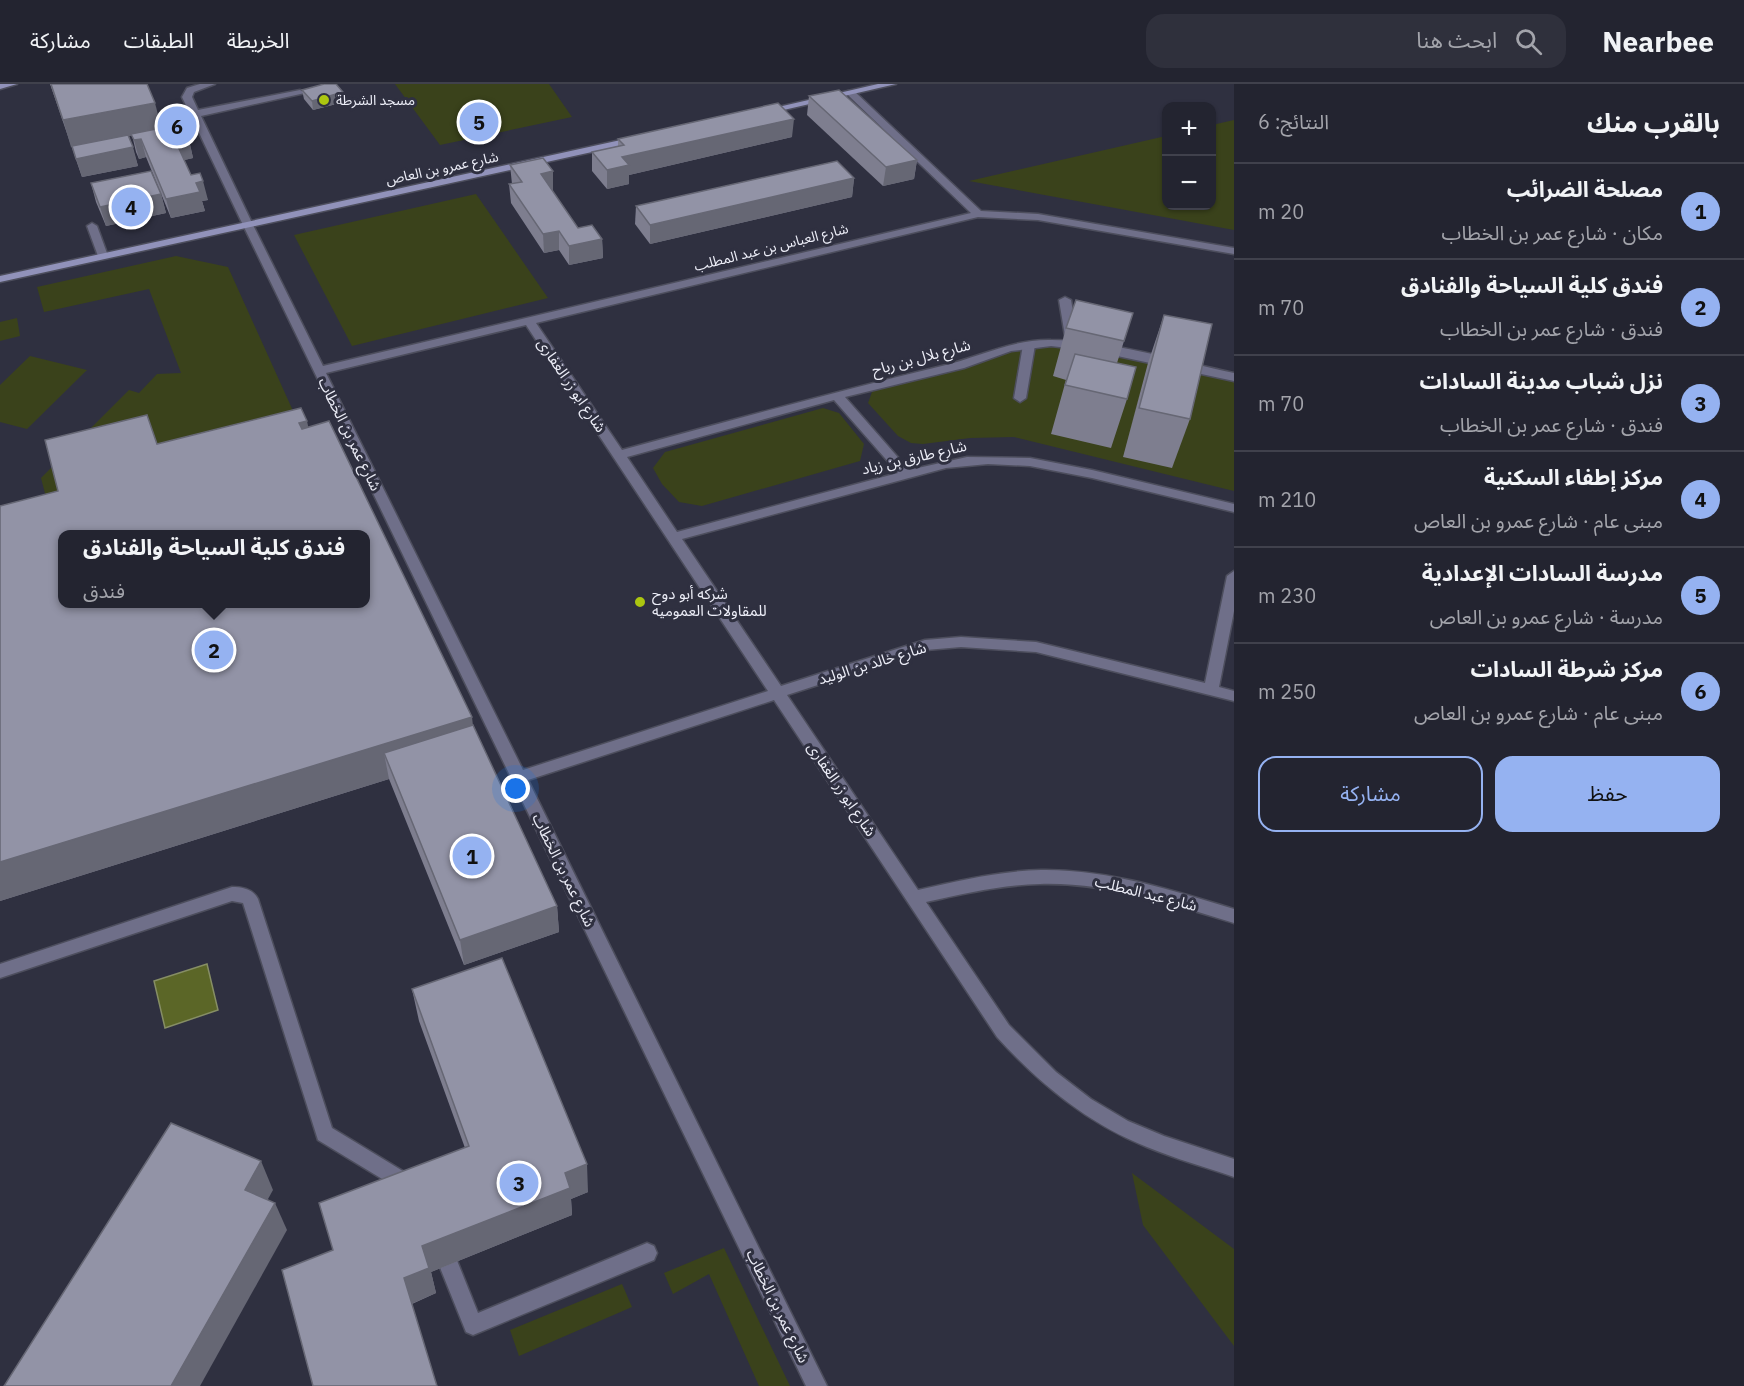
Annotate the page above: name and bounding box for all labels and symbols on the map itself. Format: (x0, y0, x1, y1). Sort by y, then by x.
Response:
place label: مسجد الشرطة (336, 91, 415, 109)
marker: مسجد الشرطة (317, 93, 331, 107)
pin: 5 (460, 99, 498, 144)
pin: 6 (158, 104, 196, 148)
street label: شارع عمرو بن العاص (384, 147, 500, 191)
pin: 4 (112, 184, 150, 230)
street label: شارع العباس بن عبد المطلب (692, 219, 851, 277)
street label: شارع ابو زر الغفارى (531, 334, 611, 438)
street label: شارع بلال بن رباح (870, 335, 973, 382)
street label: شارع عمر بن الخطاب (312, 374, 386, 495)
street label: شارع طارق بن زياد (860, 436, 969, 481)
place label: شركه أبو دوح للمقاولات العموميه (652, 584, 767, 620)
marker: شركه أبو دوح للمقاولات العموميه (633, 595, 647, 609)
pin: 2 (194, 628, 234, 672)
street label: شارع خالد بن الوليد (816, 637, 929, 691)
street label: شارع ابو زر الغفارى (801, 738, 881, 842)
your location (501, 774, 530, 803)
street label: شارع عمر بن الخطاب (526, 810, 600, 931)
pin: 1 (452, 834, 492, 878)
street label: شارع عبد المطلب (1092, 871, 1199, 918)
pin: 3 (500, 1160, 538, 1206)
street label: شارع عمر بن الخطاب (740, 1246, 814, 1367)

